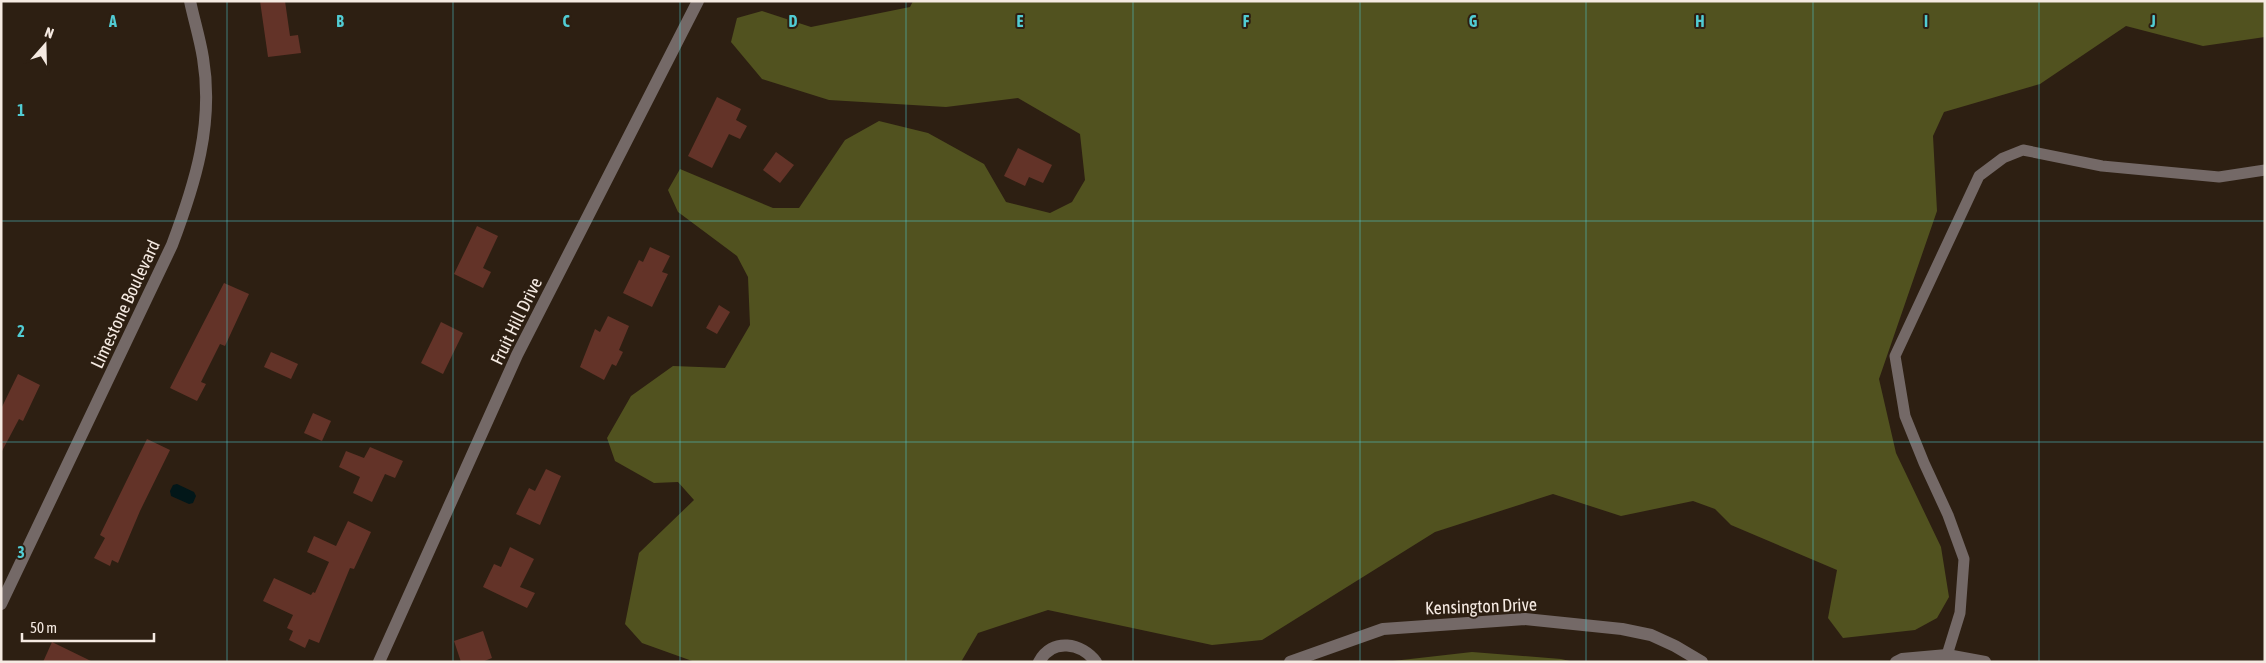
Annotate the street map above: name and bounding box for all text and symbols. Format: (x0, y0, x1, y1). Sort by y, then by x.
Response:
text: A (108, 12, 117, 30)
text: B (336, 12, 344, 30)
text: C (562, 12, 570, 30)
text: D (789, 12, 798, 30)
text: E (1017, 12, 1024, 30)
text: F (1243, 12, 1250, 30)
text: G (1469, 12, 1478, 30)
text: H (1695, 12, 1705, 30)
text: I (1924, 12, 1928, 30)
text: J (2149, 12, 2156, 30)
north arrow (20, 20, 70, 70)
text: N (43, 24, 56, 42)
text: 1 (17, 101, 25, 119)
street label: Limestone Boulevard (86, 237, 164, 371)
street label: Fruit Hill Drive (486, 274, 546, 368)
text: 2 (17, 322, 25, 340)
text: 3 (17, 543, 25, 561)
street label: Kensington Drive (1425, 594, 1537, 618)
scale bar (22, 610, 155, 642)
text: 50 m (30, 619, 57, 636)

